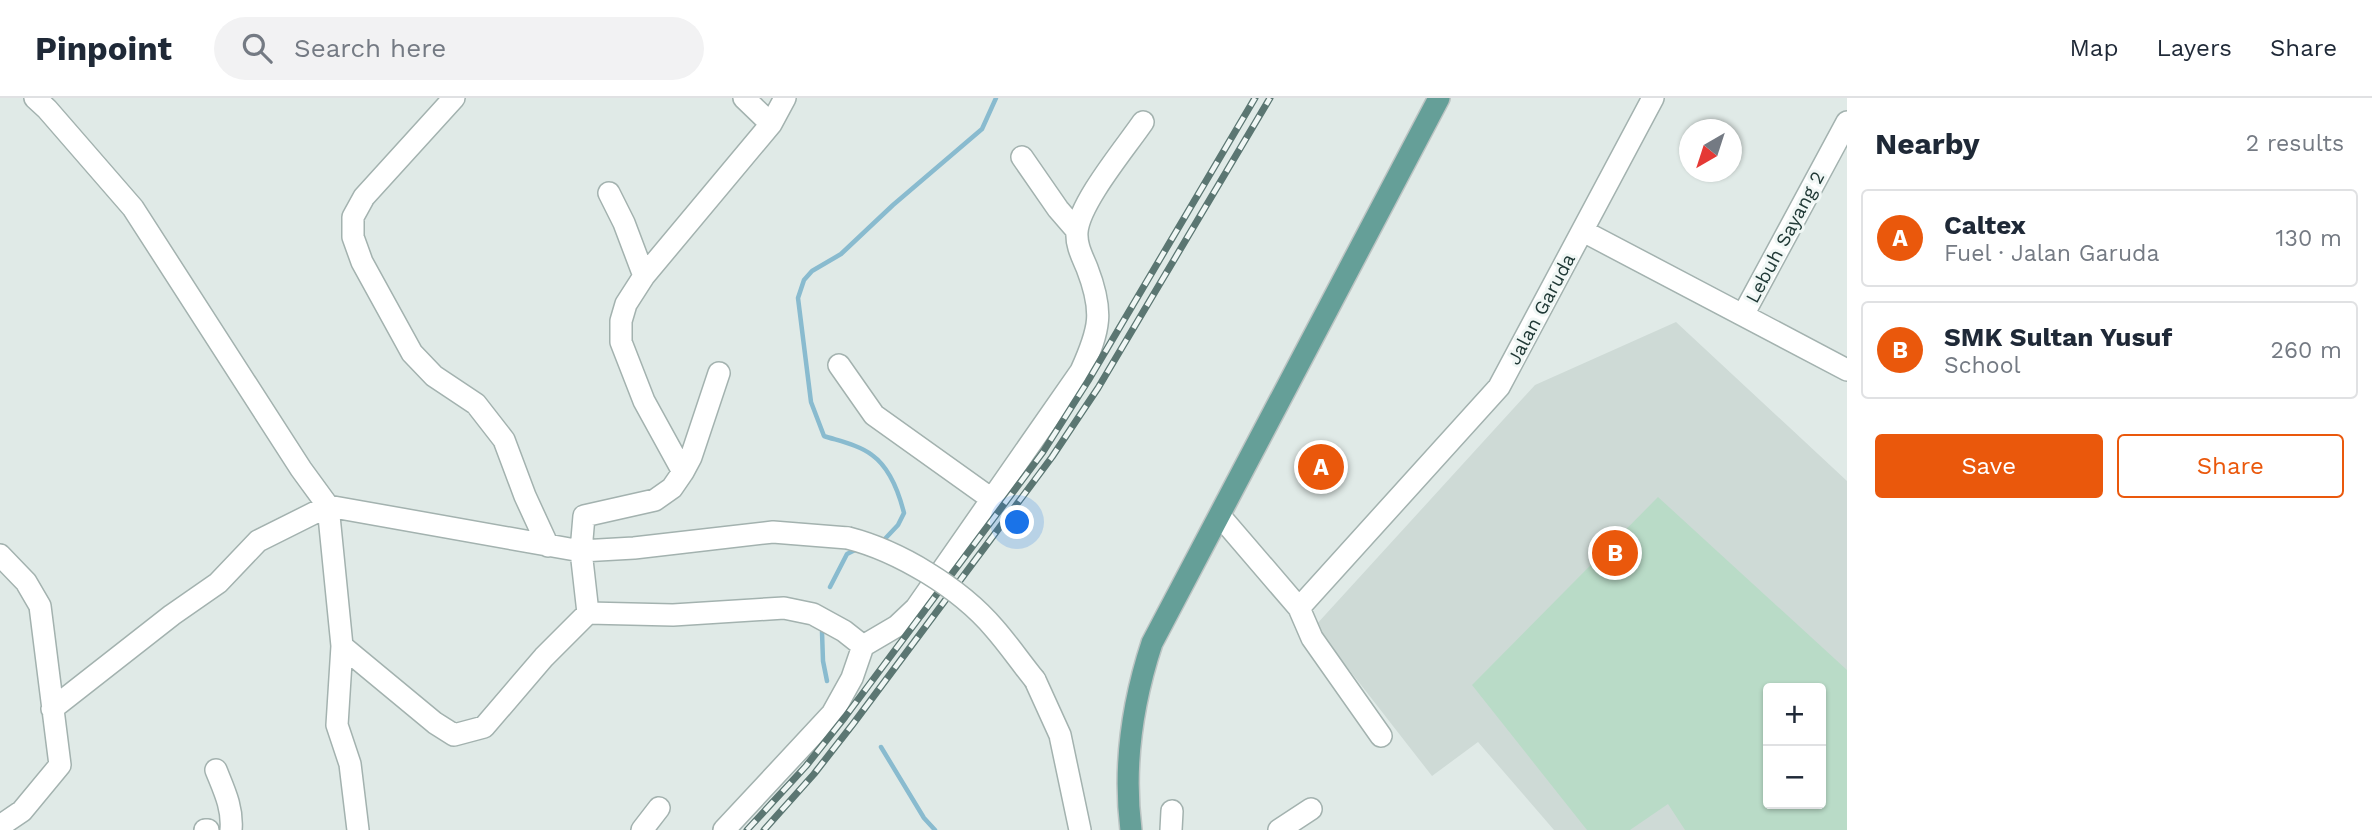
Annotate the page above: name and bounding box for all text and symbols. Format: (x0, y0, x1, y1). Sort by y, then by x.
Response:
search box (214, 17, 704, 80)
text: Pinpoint (35, 29, 172, 68)
icon: search (238, 29, 276, 67)
text: Search here (294, 33, 446, 63)
text: Map (2070, 34, 2118, 62)
text: Layers (2156, 34, 2232, 62)
text: Share (2270, 34, 2337, 62)
north arrow (1679, 119, 1742, 182)
text: Nearby (1875, 126, 1980, 161)
text: 2 results (2246, 130, 2344, 157)
street label: Lebuh Sayang 2 (1741, 167, 1829, 307)
text: Caltex (1944, 210, 2026, 240)
text: A (1892, 225, 1908, 252)
text: 130 m (2276, 225, 2342, 252)
text: Fuel · Jalan Garuda (1944, 240, 2160, 267)
street label: Jalan Garuda (1502, 249, 1580, 369)
text: SMK Sultan Yusuf (1944, 322, 2172, 352)
text: B (1892, 337, 1908, 364)
text: 260 m (2271, 337, 2342, 364)
text: School (1944, 352, 2021, 379)
button: Save (1875, 434, 2103, 498)
button: Share (2117, 434, 2344, 498)
pin: A (1298, 441, 1344, 493)
your location (1000, 505, 1034, 539)
pin: B (1592, 527, 1638, 579)
map controls (1763, 683, 1826, 809)
button: + (1763, 683, 1826, 746)
button: − (1763, 746, 1826, 809)

